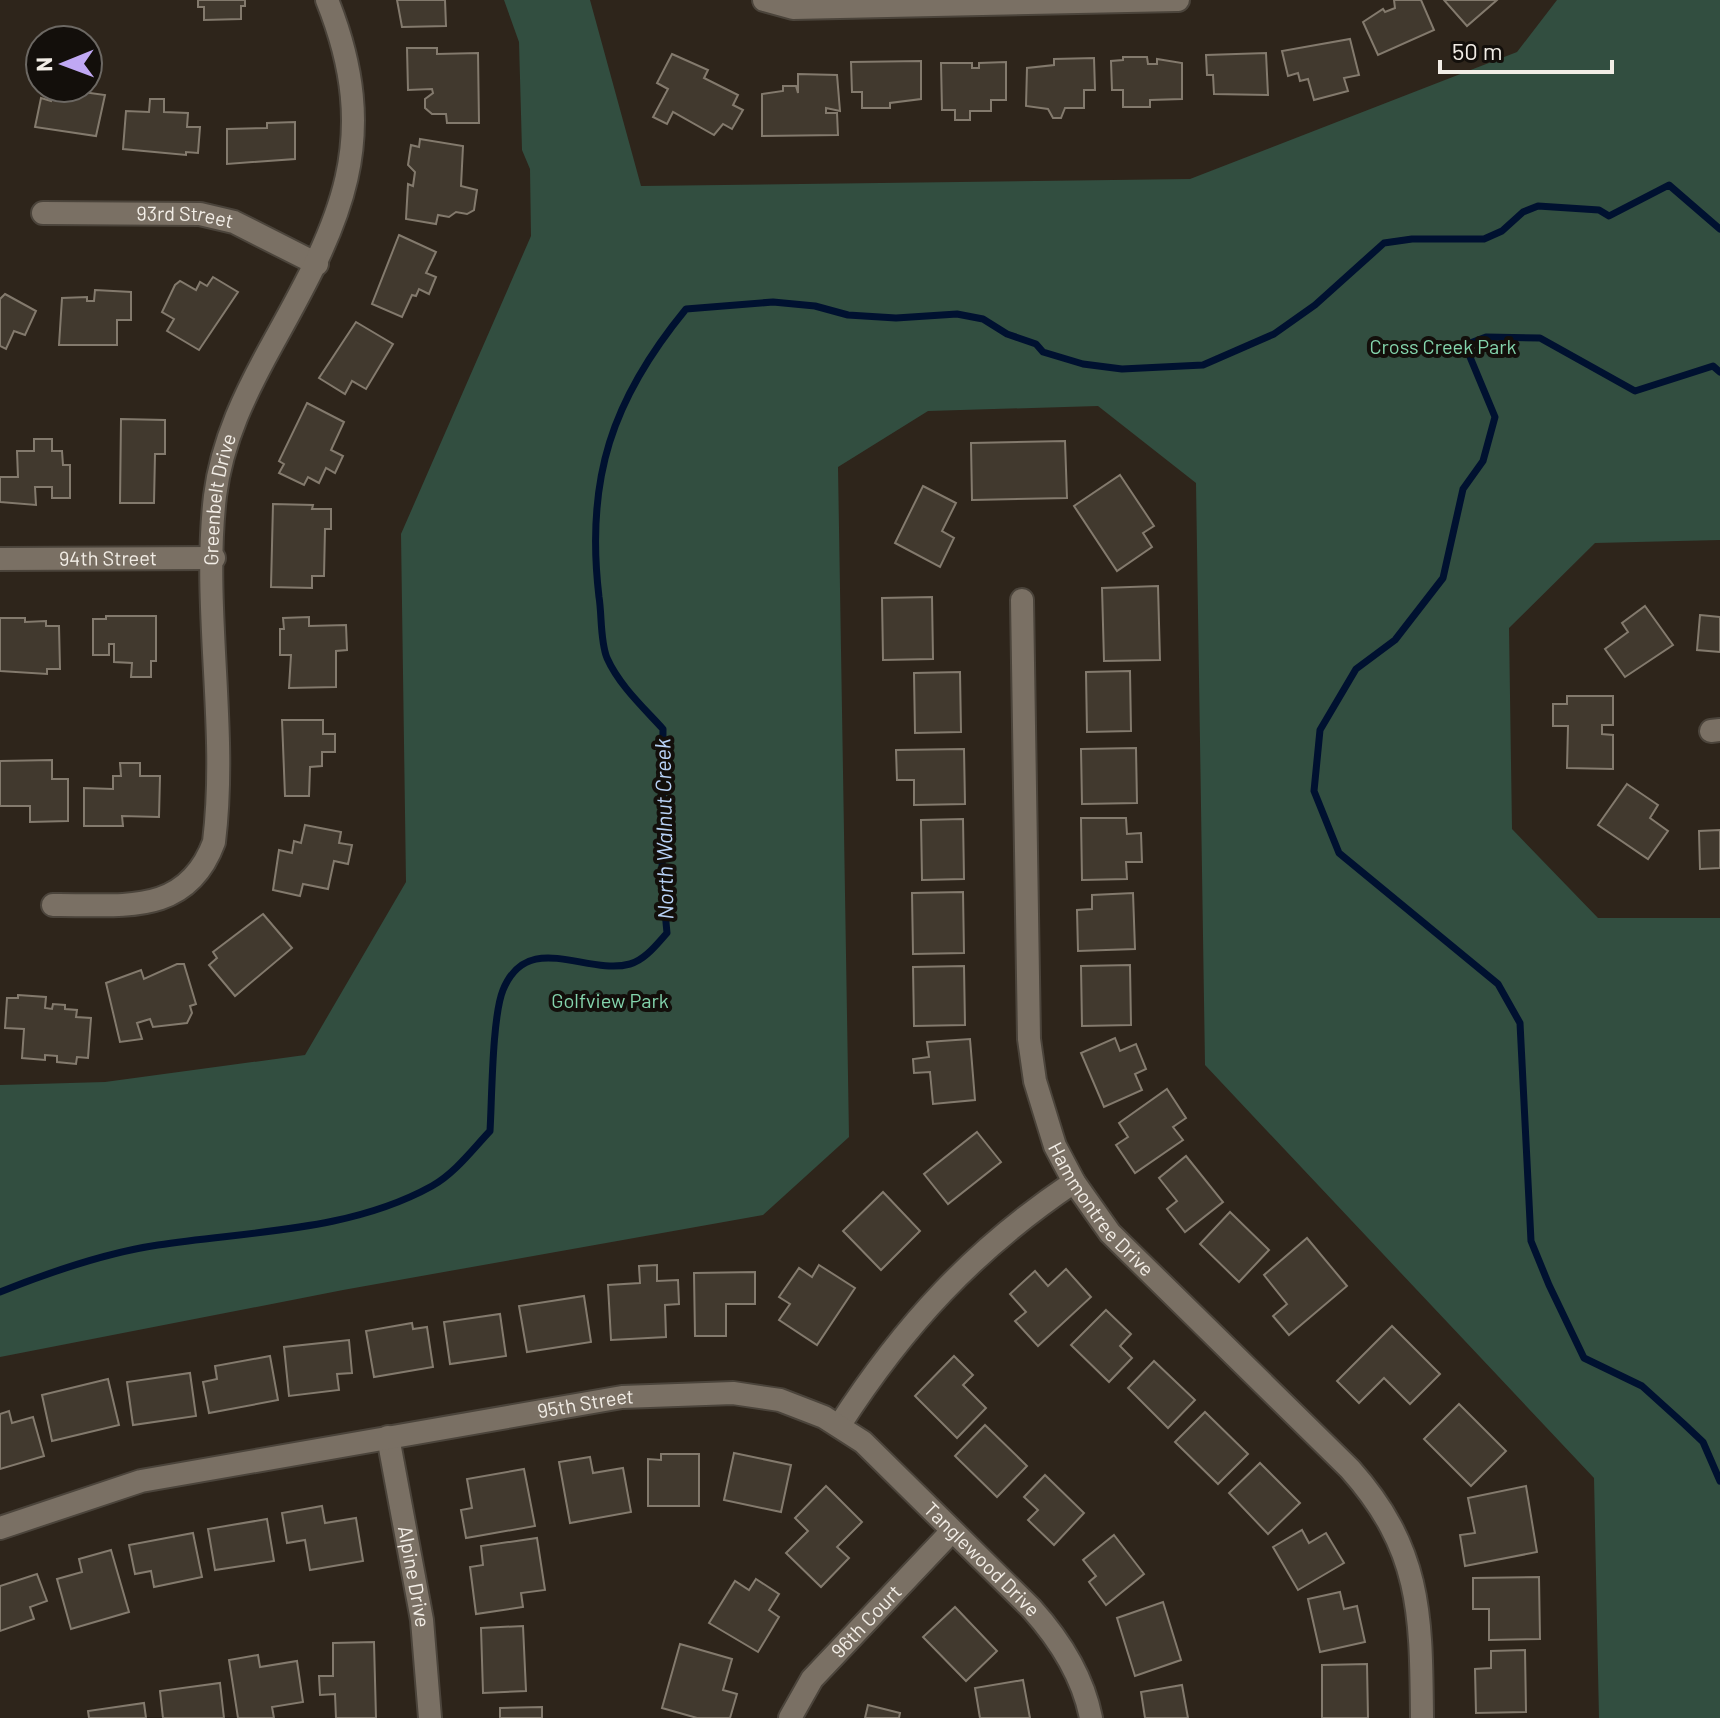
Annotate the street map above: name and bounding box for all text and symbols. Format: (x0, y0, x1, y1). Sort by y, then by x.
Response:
north arrow (24, 24, 104, 104)
scale bar (1440, 24, 1612, 74)
text: 50 m (1452, 36, 1503, 65)
text: N (30, 57, 56, 72)
street label: 93rd Street (136, 201, 236, 232)
park label: Cross Creek Park (1369, 334, 1517, 358)
street label: Greenbelt Drive (198, 430, 240, 566)
street label: 94th Street (59, 545, 157, 570)
water label: North Walnut Creek (648, 738, 678, 920)
park label: Golfview Park (551, 988, 669, 1012)
street label: Hammontree Drive (1044, 1138, 1159, 1281)
street label: 95th Street (535, 1383, 634, 1423)
street label: Tanglewood Drive (920, 1496, 1046, 1621)
street label: Alpine Drive (394, 1524, 436, 1628)
street label: 96th Court (826, 1579, 906, 1662)

